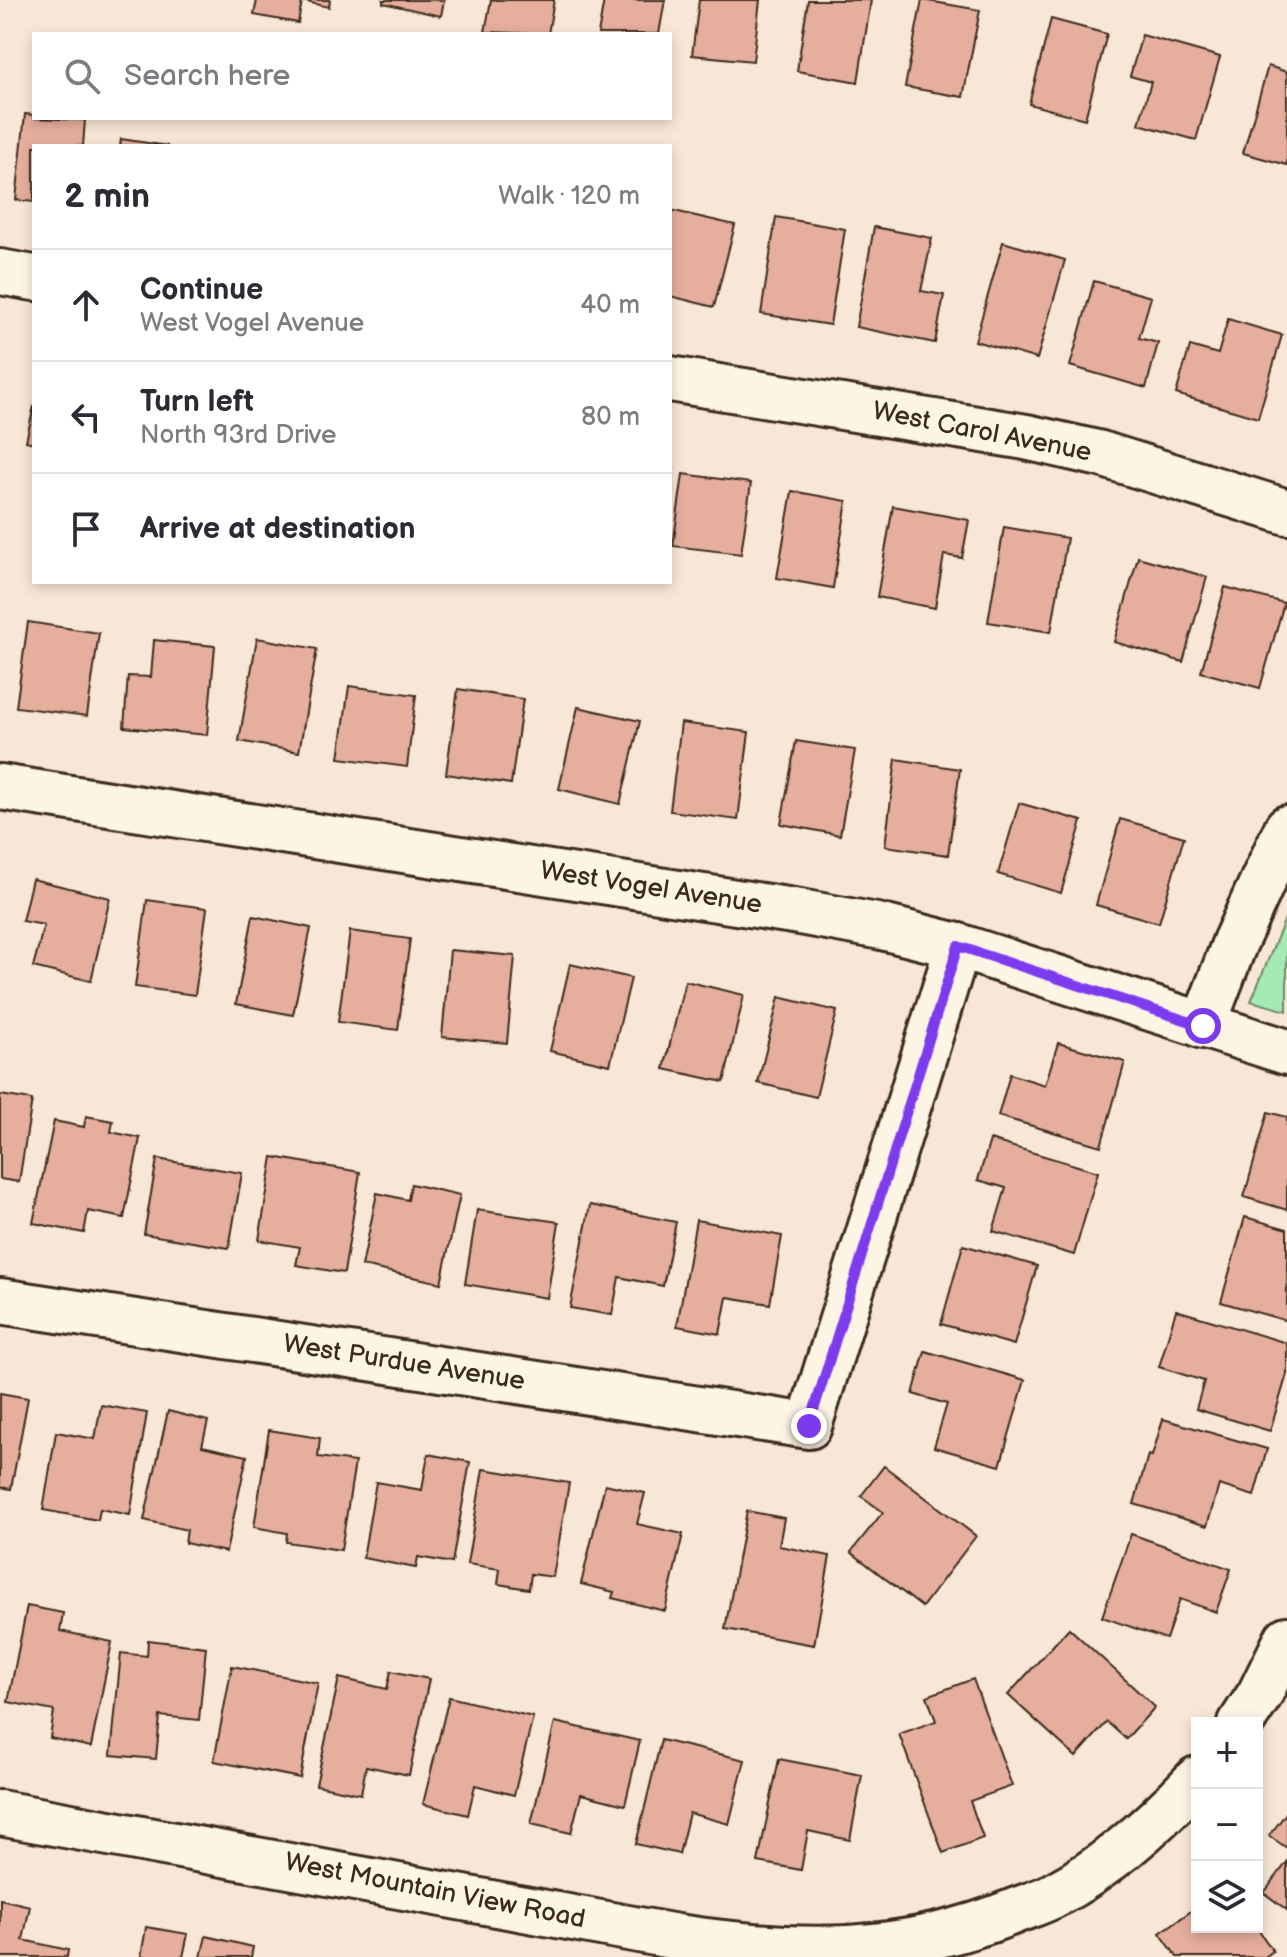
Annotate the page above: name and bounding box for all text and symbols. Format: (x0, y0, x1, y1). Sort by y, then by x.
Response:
search box (32, 32, 672, 120)
icon: search (60, 54, 104, 98)
text: Search here (124, 58, 290, 94)
text: 2 min (64, 176, 150, 217)
text: Walk · 120 m (498, 181, 640, 212)
text: Continue (140, 272, 263, 308)
icon: ahead (64, 283, 108, 327)
text: 40 m (580, 290, 640, 321)
text: West Vogel Avenue (140, 308, 364, 339)
text: Turn left (140, 384, 254, 420)
icon: left (64, 395, 108, 439)
street label: West Carol Avenue (870, 396, 1094, 468)
text: 80 m (581, 402, 640, 433)
text: North 93rd Drive (140, 420, 336, 451)
icon: arrive (64, 507, 108, 551)
text: Arrive at destination (140, 511, 416, 547)
street label: West Vogel Avenue (538, 855, 764, 921)
route start (1185, 1008, 1221, 1044)
street label: West Purdue Avenue (281, 1329, 527, 1397)
route end (791, 1408, 827, 1444)
map controls (1191, 1717, 1263, 1933)
button: + (1191, 1717, 1263, 1789)
button: − (1191, 1789, 1263, 1861)
street label: West Mountain View Road (282, 1847, 588, 1935)
button: layers (1191, 1861, 1263, 1933)

